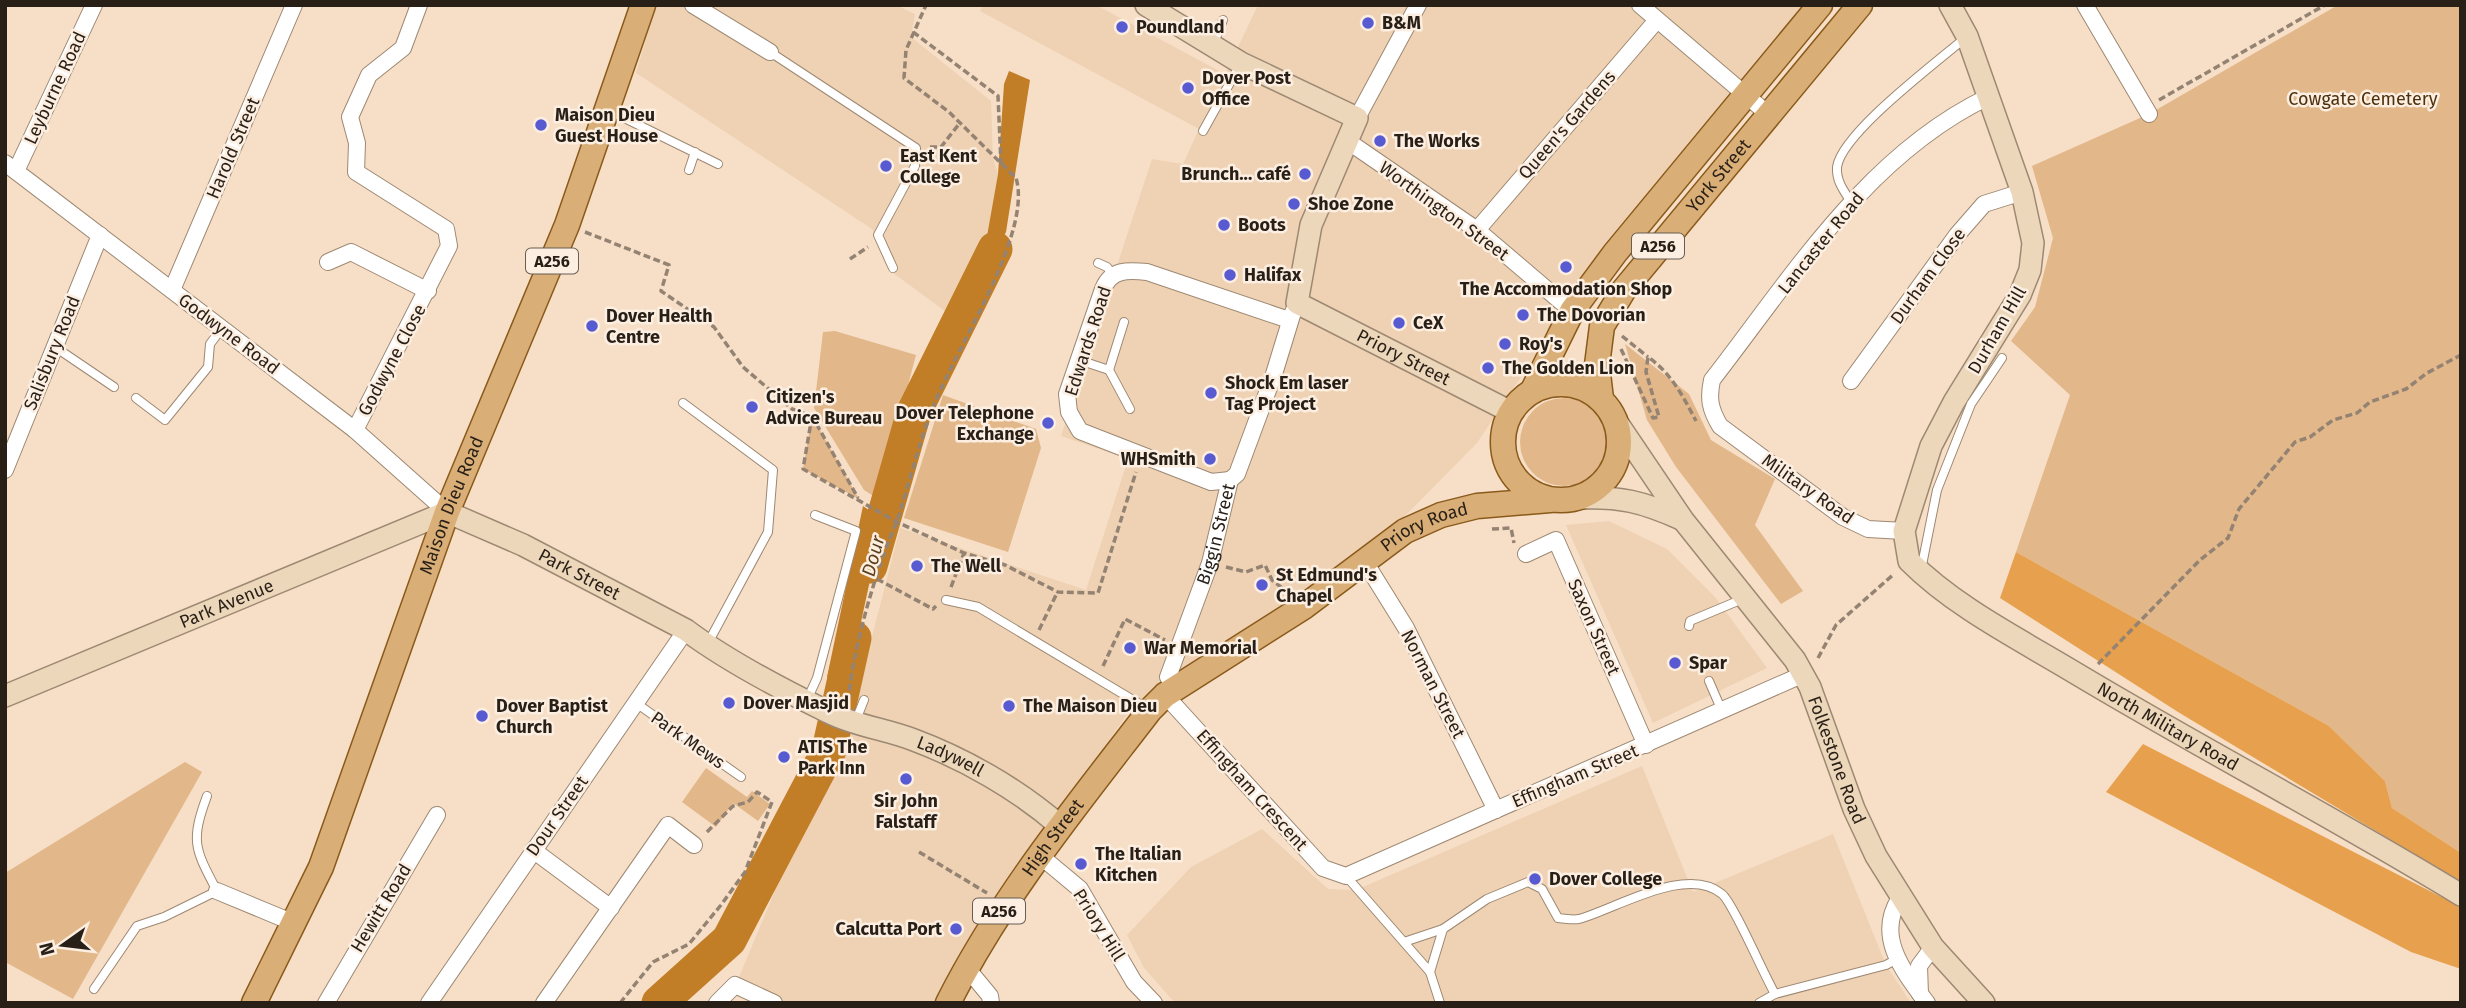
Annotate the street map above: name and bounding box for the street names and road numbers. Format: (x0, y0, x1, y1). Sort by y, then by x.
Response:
street label: Leyburne Road (19, 28, 91, 148)
street label: Queen's Gardens (1514, 66, 1620, 184)
street label: Harold Street (202, 93, 265, 202)
street label: York Street (1682, 134, 1756, 217)
street label: Worthington Street (1375, 157, 1514, 266)
street label: Lancaster Road (1773, 188, 1869, 298)
street label: Durham Close (1886, 224, 1970, 328)
road number: A256 (1632, 234, 1684, 258)
road number: A256 (526, 248, 578, 274)
street label: Durham Hill (1963, 282, 2031, 378)
street label: Edwards Road (1060, 283, 1116, 399)
street label: Godwyne Road (174, 289, 284, 379)
street label: Salisbury Road (19, 293, 85, 413)
street label: Godwyne Close (353, 300, 431, 420)
street label: Priory Street (1353, 324, 1454, 390)
street label: Maison Dieu Road (415, 433, 488, 577)
street label: Military Road (1758, 449, 1858, 529)
street label: Biggin Street (1192, 481, 1240, 588)
street label: Priory Road (1376, 498, 1470, 557)
street label: Park Street (535, 544, 624, 605)
street label: Park Avenue (176, 574, 277, 633)
street label: Saxon Street (1563, 576, 1625, 679)
street label: Norman Street (1396, 626, 1470, 743)
street label: North Military Road (2093, 677, 2242, 776)
street label: Folkestone Road (1803, 693, 1870, 828)
street label: Park Mews (647, 707, 729, 773)
street label: Effingham Crescent (1192, 725, 1313, 856)
street label: Ladywell (914, 731, 988, 781)
street label: Effingham Street (1509, 739, 1642, 812)
street label: Dour Street (521, 771, 593, 860)
street label: High Street (1017, 794, 1089, 881)
street label: Hewitt Road (346, 860, 416, 956)
street label: Priory Hill (1068, 885, 1130, 965)
road number: A256 (973, 898, 1025, 923)

